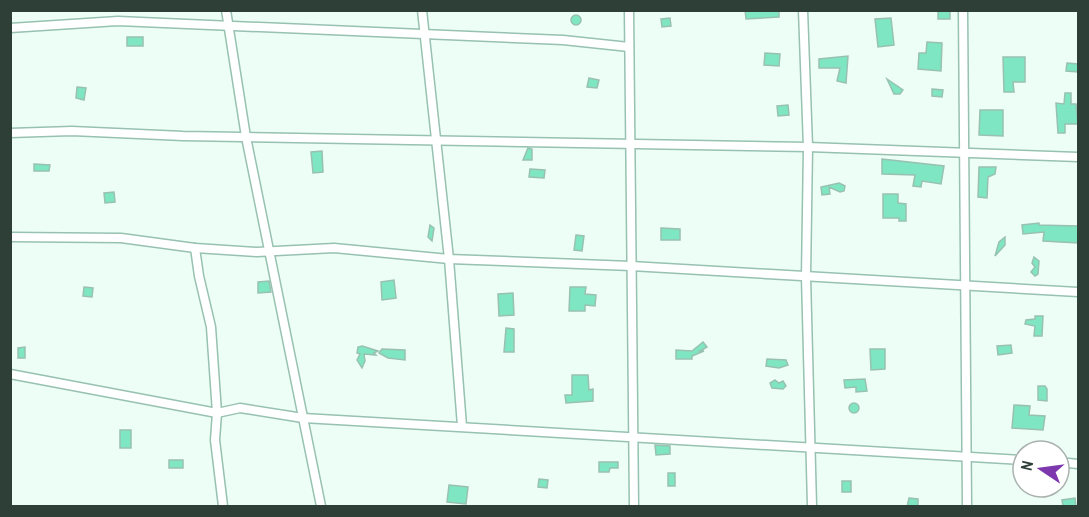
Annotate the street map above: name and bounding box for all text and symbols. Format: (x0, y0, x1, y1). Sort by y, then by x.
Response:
north arrow (1011, 439, 1071, 499)
text: N (1015, 459, 1038, 473)

